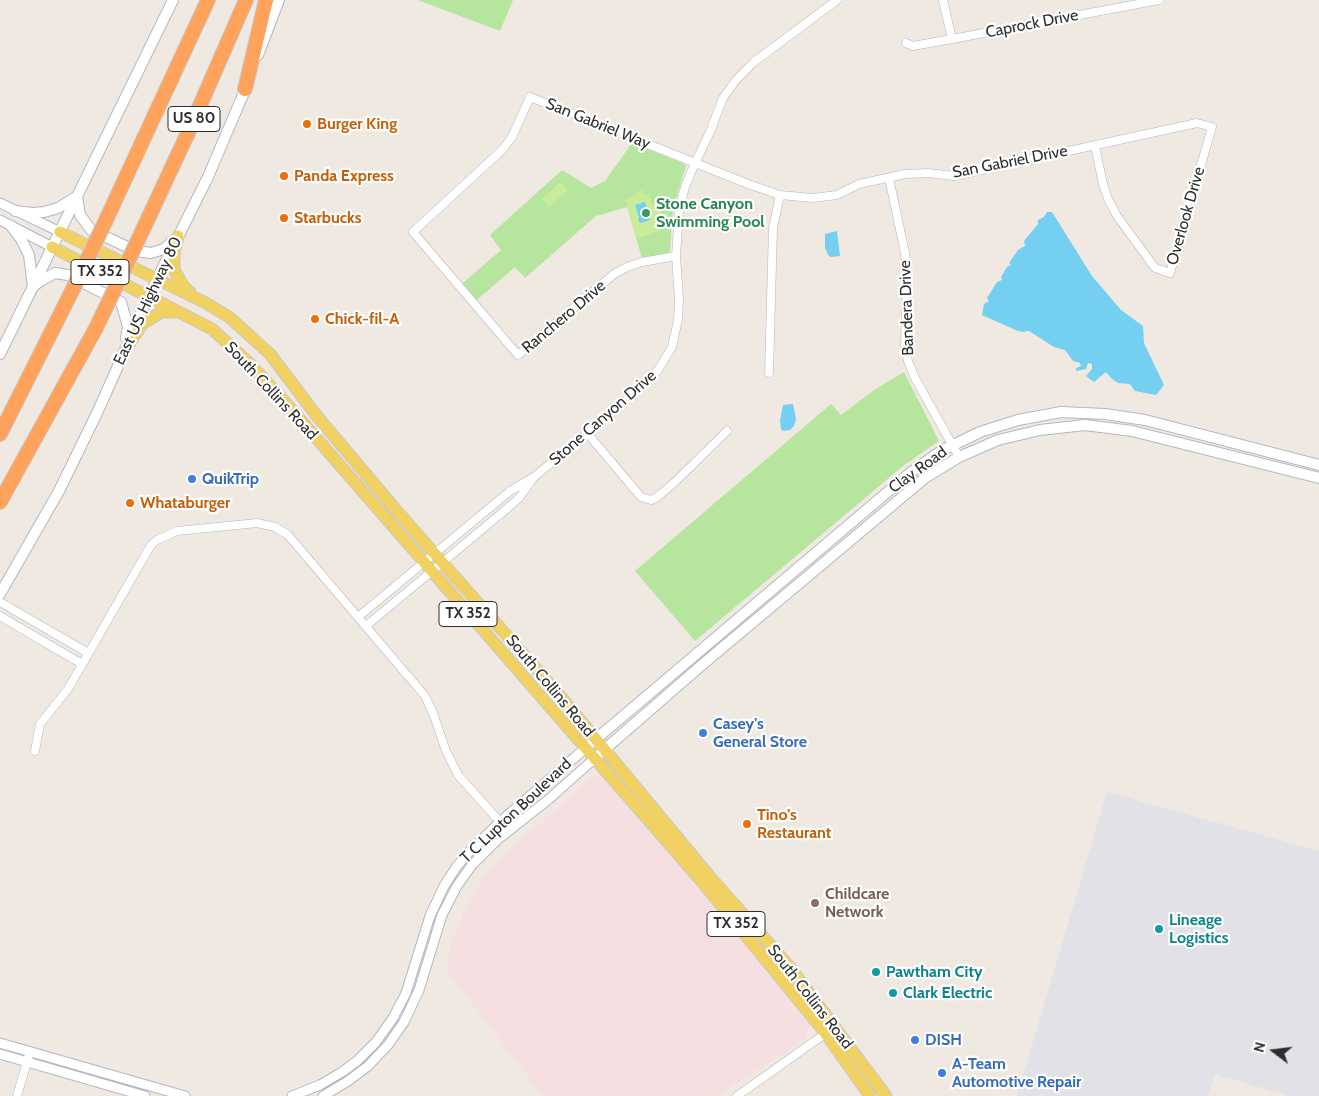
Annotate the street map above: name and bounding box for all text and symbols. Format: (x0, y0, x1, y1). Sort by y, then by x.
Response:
street label: Caprock Drive (984, 6, 1080, 42)
street label: San Gabriel Way (543, 94, 653, 154)
road number: US 80 (168, 106, 220, 132)
place label: Burger King (317, 114, 397, 134)
marker: Burger King (301, 118, 313, 130)
street label: San Gabriel Drive (951, 141, 1069, 183)
street label: Overlook Drive (1163, 165, 1209, 267)
place label: Panda Express (294, 166, 394, 186)
marker: Panda Express (278, 170, 290, 182)
place label: Stone Canyon Swimming Pool (656, 194, 764, 232)
marker: Stone Canyon Swimming Pool (640, 207, 652, 219)
place label: Starbucks (294, 208, 362, 228)
marker: Starbucks (278, 212, 290, 224)
street label: East US Highway 80 (110, 234, 186, 368)
road number: TX 352 (71, 260, 129, 284)
street label: Bandera Drive (896, 260, 918, 356)
street label: Ranchero Drive (518, 276, 610, 358)
place label: Chick-fil-A (325, 309, 399, 329)
marker: Chick-fil-A (309, 313, 321, 325)
street label: South Collins Road (221, 338, 321, 444)
street label: Stone Canyon Drive (546, 366, 660, 470)
street label: Clay Road (885, 442, 951, 498)
place label: QuikTrip (202, 469, 259, 489)
marker: QuikTrip (186, 473, 198, 485)
place label: Whataburger (140, 493, 230, 513)
marker: Whataburger (124, 497, 136, 509)
road number: TX 352 (439, 602, 497, 626)
street label: South Collins Road (502, 631, 598, 741)
place label: Casey's General Store (713, 714, 807, 752)
marker: Casey's General Store (697, 727, 709, 739)
street label: T C Lupton Boulevard (456, 755, 576, 867)
place label: Tino's Restaurant (757, 805, 831, 843)
marker: Tino's Restaurant (741, 818, 753, 830)
place label: Childcare Network (825, 884, 889, 922)
marker: Childcare Network (809, 897, 821, 909)
place label: Lineage Logistics (1169, 910, 1228, 948)
road number: TX 352 (707, 912, 765, 936)
marker: Lineage Logistics (1153, 923, 1165, 935)
street label: South Collins Road (763, 941, 857, 1053)
place label: Pawtham City (886, 962, 983, 982)
marker: Pawtham City (870, 966, 882, 978)
place label: Clark Electric (903, 983, 992, 1003)
marker: Clark Electric (887, 987, 899, 999)
north arrow (1249, 1026, 1299, 1076)
place label: DISH (925, 1030, 962, 1050)
marker: DISH (909, 1034, 921, 1046)
text: N (1250, 1040, 1269, 1054)
place label: A-Team Automotive Repair (952, 1054, 1081, 1092)
marker: A-Team Automotive Repair (936, 1067, 948, 1079)

